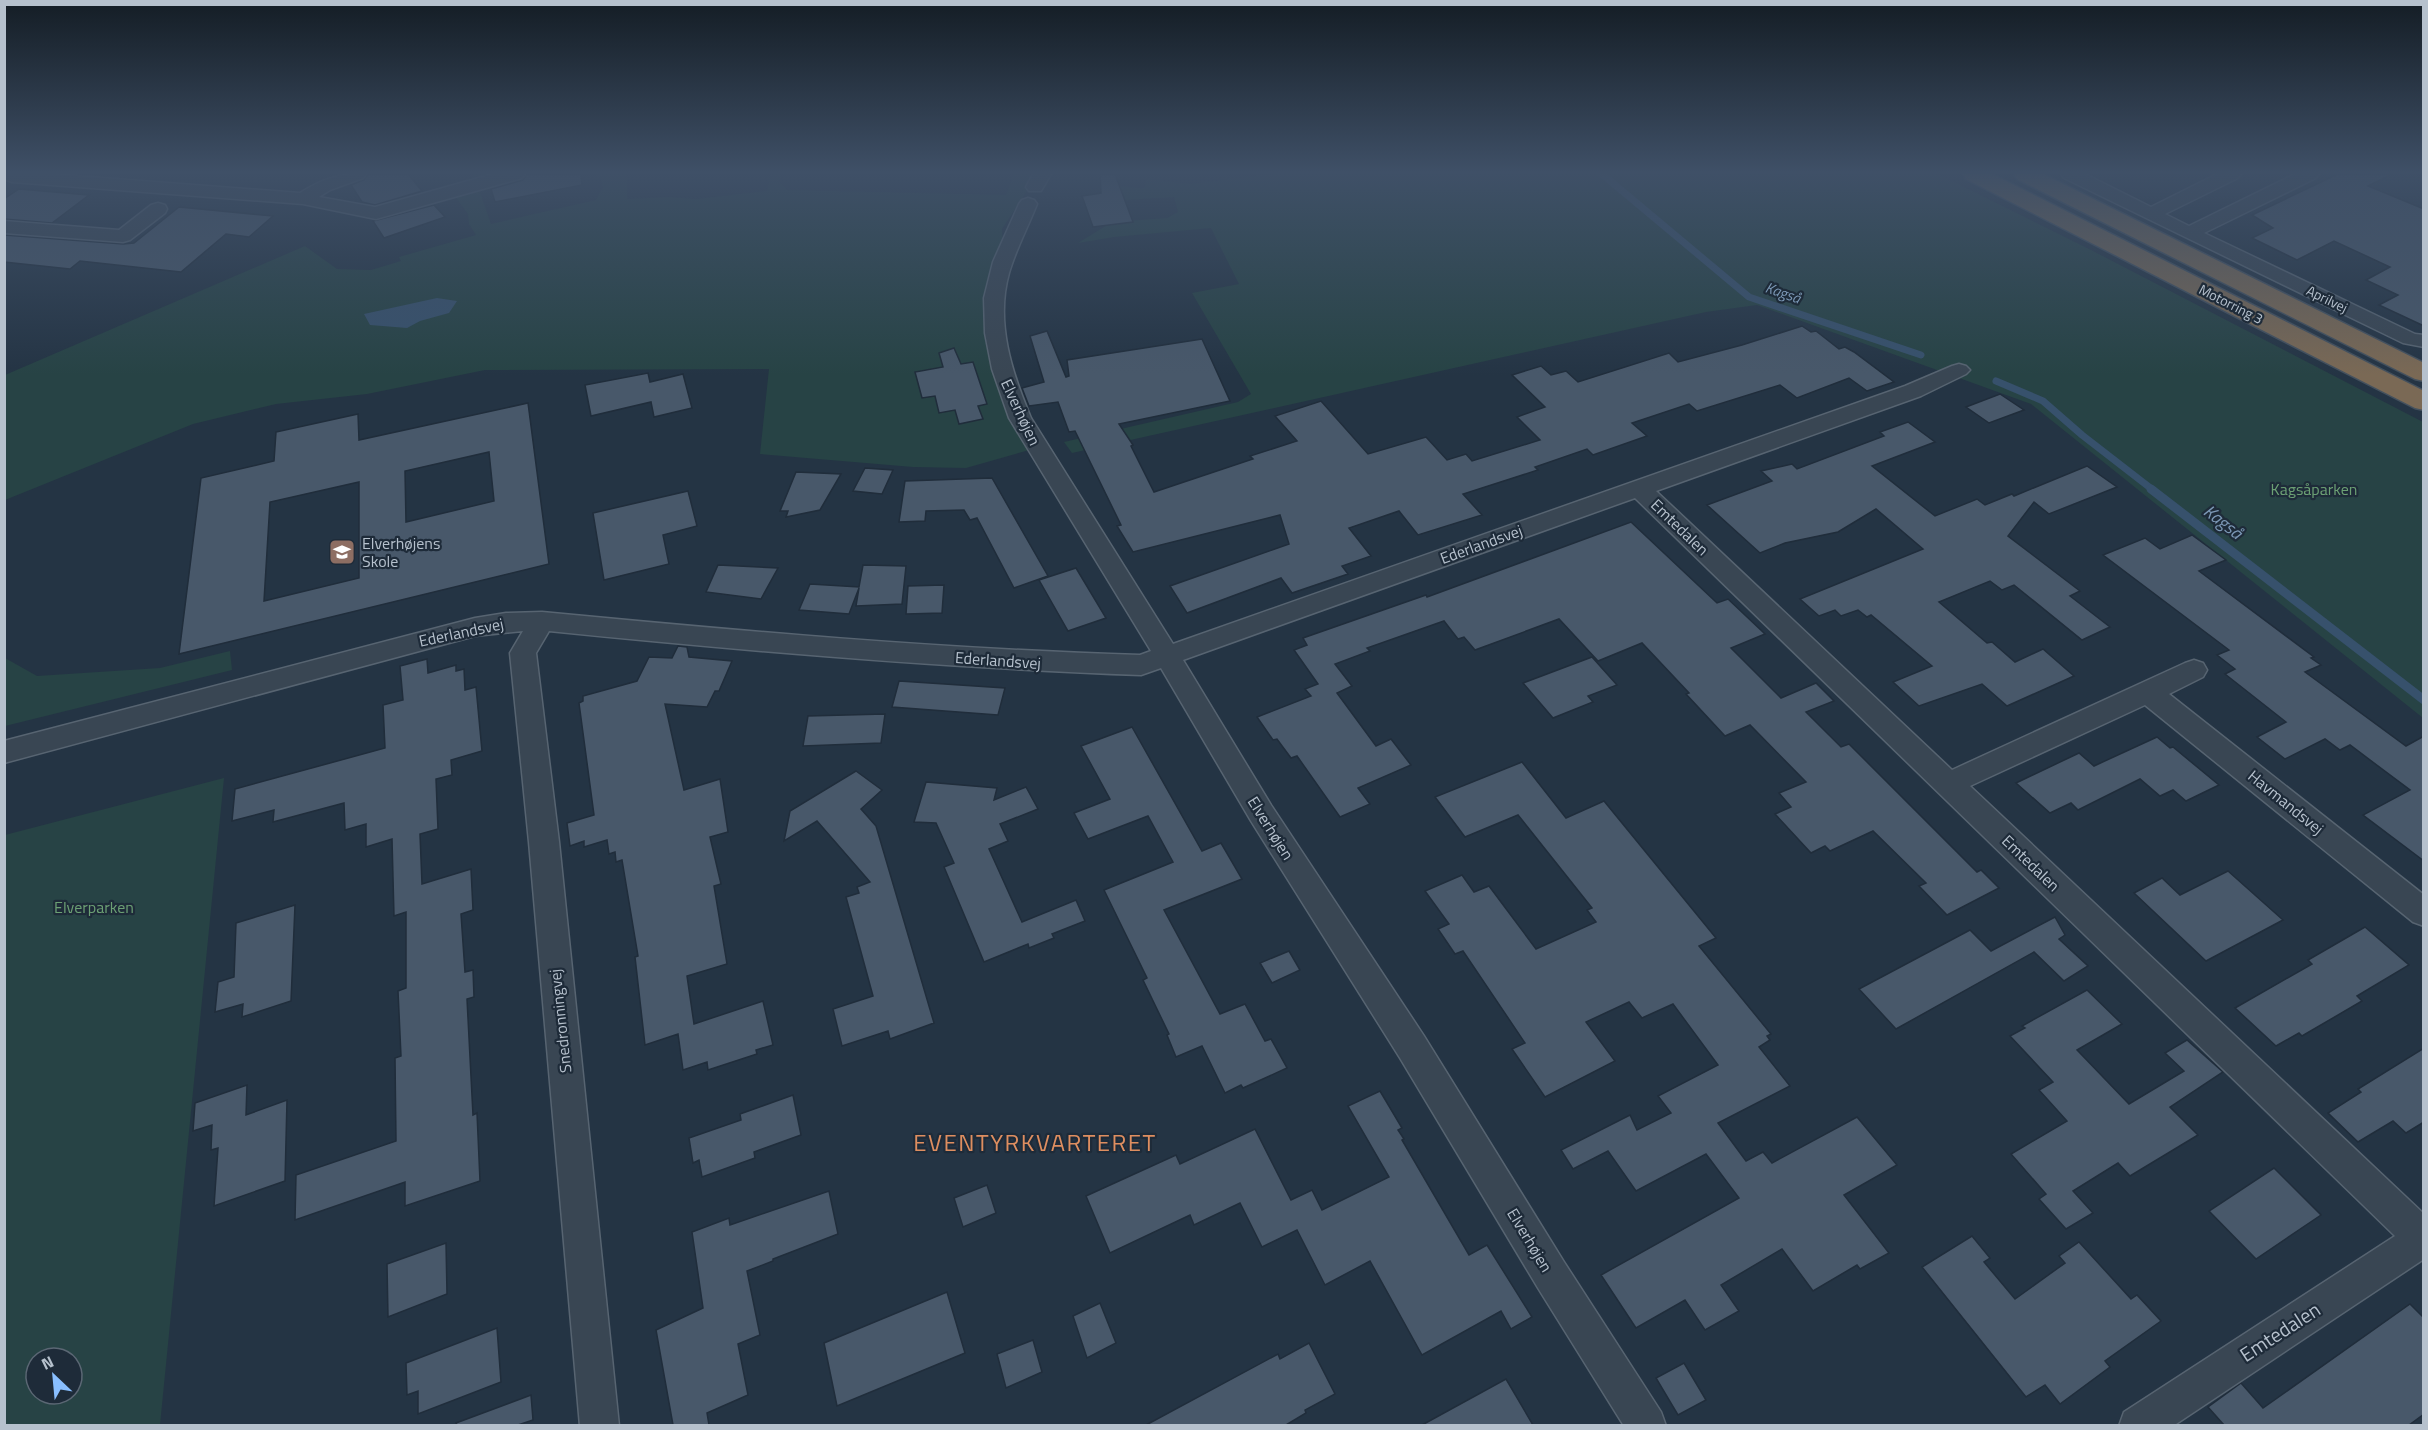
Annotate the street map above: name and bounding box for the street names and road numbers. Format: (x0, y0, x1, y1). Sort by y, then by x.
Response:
street label: Motorring 3 (2195, 278, 2267, 329)
street label: Aprilvej (2303, 280, 2351, 318)
street label: Elverhøjen (995, 375, 1047, 449)
street label: Emtedalen (1646, 493, 1714, 561)
street label: Ederlandsvej (1436, 518, 1526, 570)
street label: Ederlandsvej (416, 611, 506, 653)
street label: Ederlandsvej (954, 645, 1042, 675)
street label: Havmandsvej (2243, 764, 2329, 840)
street label: Elverhøjen (1242, 792, 1300, 864)
street label: Emtedalen (1997, 829, 2065, 897)
street label: Snedronningvej (543, 968, 577, 1074)
street label: Elverhøjen (1501, 1203, 1559, 1277)
street label: Emtedalen (2233, 1294, 2326, 1369)

